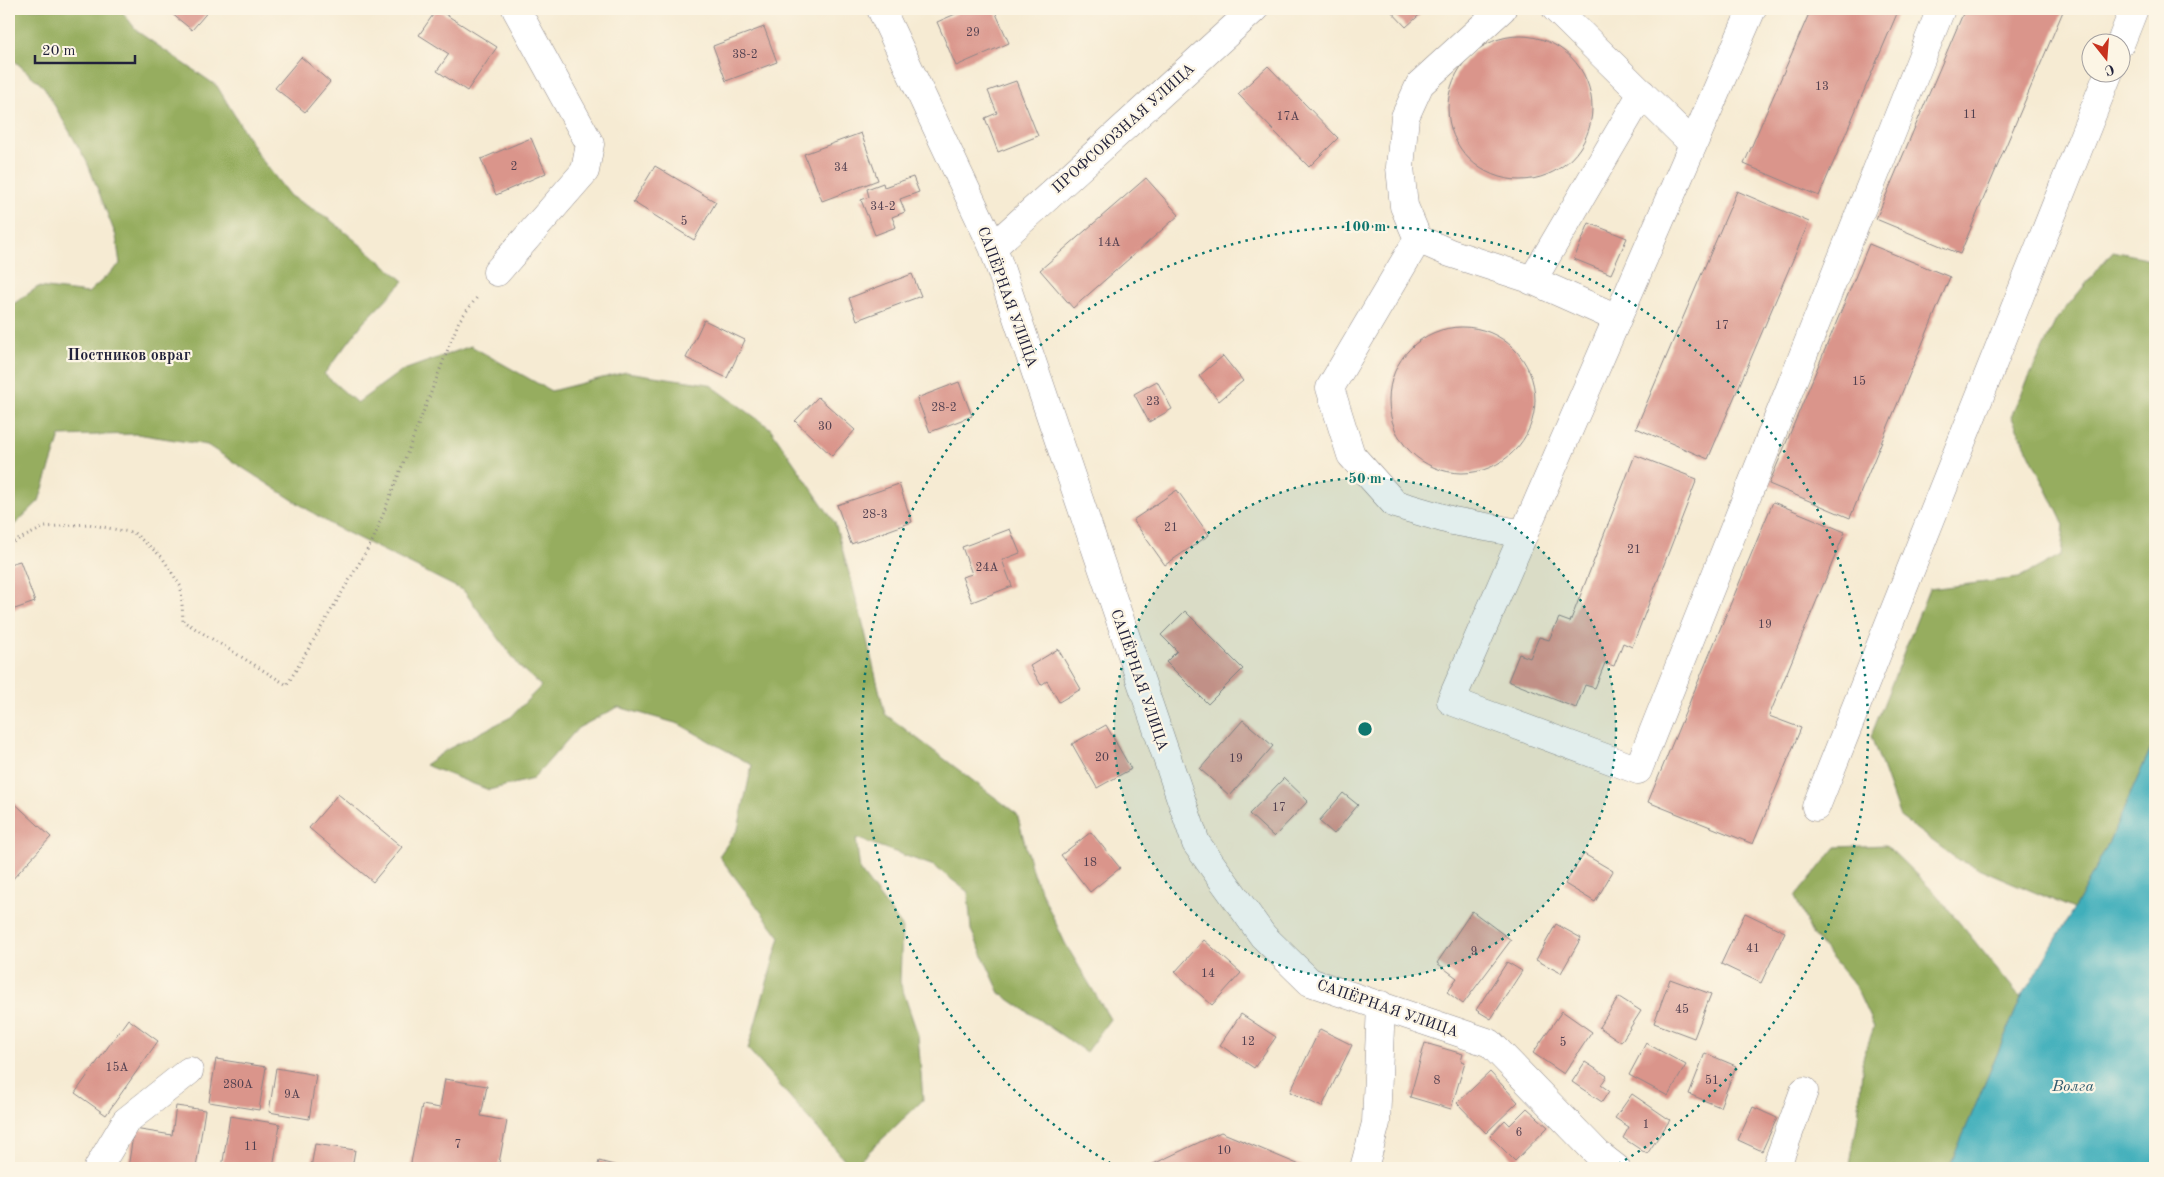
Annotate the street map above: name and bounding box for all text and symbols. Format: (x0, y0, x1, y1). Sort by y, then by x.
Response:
house number: 29 (966, 27, 980, 39)
scale bar (35, 32, 135, 64)
north arrow (2082, 32, 2132, 82)
text: 20 m (42, 44, 76, 59)
house number: 38-2 (732, 49, 758, 61)
street label: ПРОФСОЮЗНАЯ УЛИЦА (1050, 61, 1198, 197)
text: С (2103, 61, 2116, 78)
house number: 13 (1815, 81, 1829, 93)
house number: 11 (1963, 109, 1977, 121)
house number: 17А (1276, 111, 1300, 123)
house number: 2 (511, 161, 517, 173)
house number: 34 (834, 162, 848, 174)
house number: 34-2 (870, 201, 896, 213)
house number: 5 (681, 215, 688, 228)
text: 100 m (1344, 220, 1386, 235)
street label: САПЁРНАЯ УЛИЦА (974, 224, 1042, 370)
house number: 14А (1097, 237, 1121, 249)
house number: 17 (1715, 320, 1729, 332)
district label: Постников овраг (67, 348, 191, 364)
house number: 15 (1852, 375, 1866, 388)
house number: 23 (1146, 396, 1160, 408)
house number: 28-2 (931, 402, 957, 414)
house number: 30 (818, 421, 832, 433)
text: 50 m (1348, 472, 1382, 487)
house number: 28-3 (862, 509, 888, 521)
house number: 21 (1164, 522, 1178, 534)
house number: 21 (1627, 544, 1641, 556)
house number: 24А (975, 562, 999, 574)
street label: САПЁРНАЯ УЛИЦА (1107, 607, 1173, 754)
house number: 19 (1758, 619, 1772, 631)
centre of rings (1356, 720, 1374, 738)
house number: 20 (1095, 752, 1109, 764)
house number: 19 (1229, 753, 1243, 765)
house number: 17 (1272, 802, 1286, 814)
house number: 18 (1083, 857, 1097, 869)
house number: 41 (1746, 943, 1760, 955)
house number: 9 (1471, 946, 1477, 958)
house number: 14 (1201, 968, 1215, 980)
street label: САПЁРНАЯ УЛИЦА (1315, 975, 1462, 1041)
house number: 45 (1675, 1003, 1689, 1016)
house number: 12 (1241, 1036, 1255, 1048)
house number: 5 (1560, 1036, 1567, 1049)
house number: 15А (105, 1061, 129, 1074)
house number: 51 (1705, 1074, 1719, 1087)
house number: 8 (1434, 1075, 1441, 1087)
house number: 280А (223, 1079, 253, 1091)
water label: Волга (2051, 1079, 2094, 1095)
house number: 9А (284, 1089, 300, 1101)
house number: 1 (1643, 1119, 1649, 1131)
house number: 6 (1516, 1127, 1523, 1139)
house number: 7 (455, 1139, 461, 1151)
house number: 11 (244, 1141, 258, 1153)
house number: 10 (1217, 1145, 1231, 1157)

